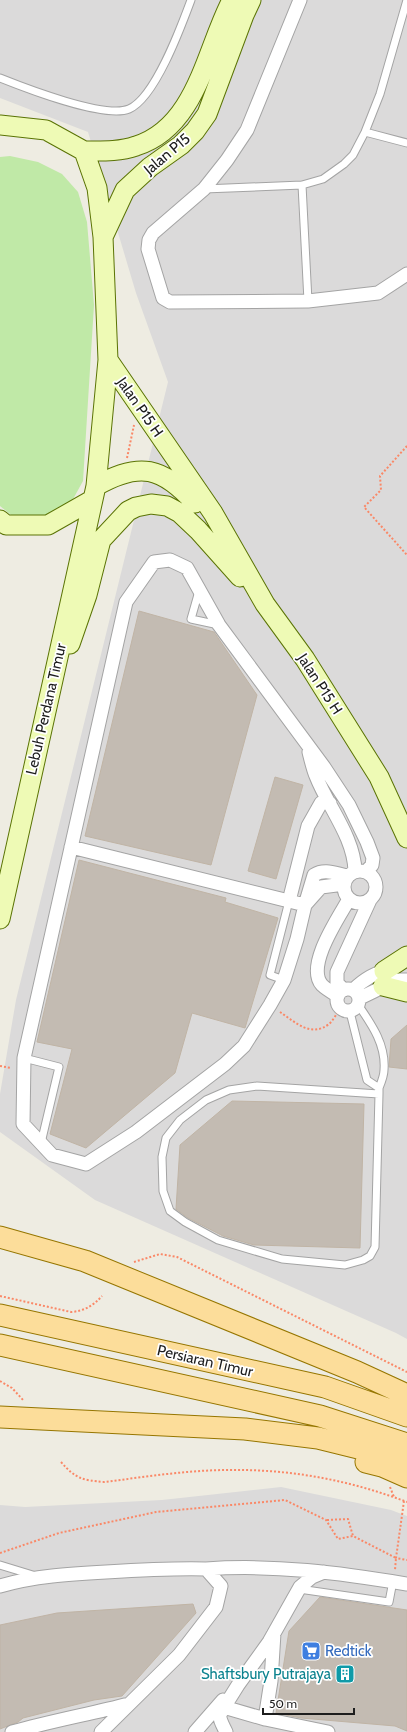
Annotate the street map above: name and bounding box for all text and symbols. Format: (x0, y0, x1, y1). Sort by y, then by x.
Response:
street label: Jalan P15 (139, 129, 194, 179)
street label: Jalan P15 H (112, 373, 167, 440)
street label: Lebuh Perdana Timur (22, 641, 70, 777)
street label: Jalan P15 H (293, 649, 346, 718)
street label: Persiaran Timur (155, 1341, 255, 1381)
supermarket icon: Redtick (300, 1640, 322, 1662)
place label: Redtick (325, 1642, 372, 1660)
building icon: Shaftsbury Putrajaya (334, 1663, 356, 1685)
place label: Shaftsbury Putrajaya (201, 1665, 332, 1683)
scale bar (263, 1690, 354, 1716)
text: 50 m (269, 1696, 297, 1711)

